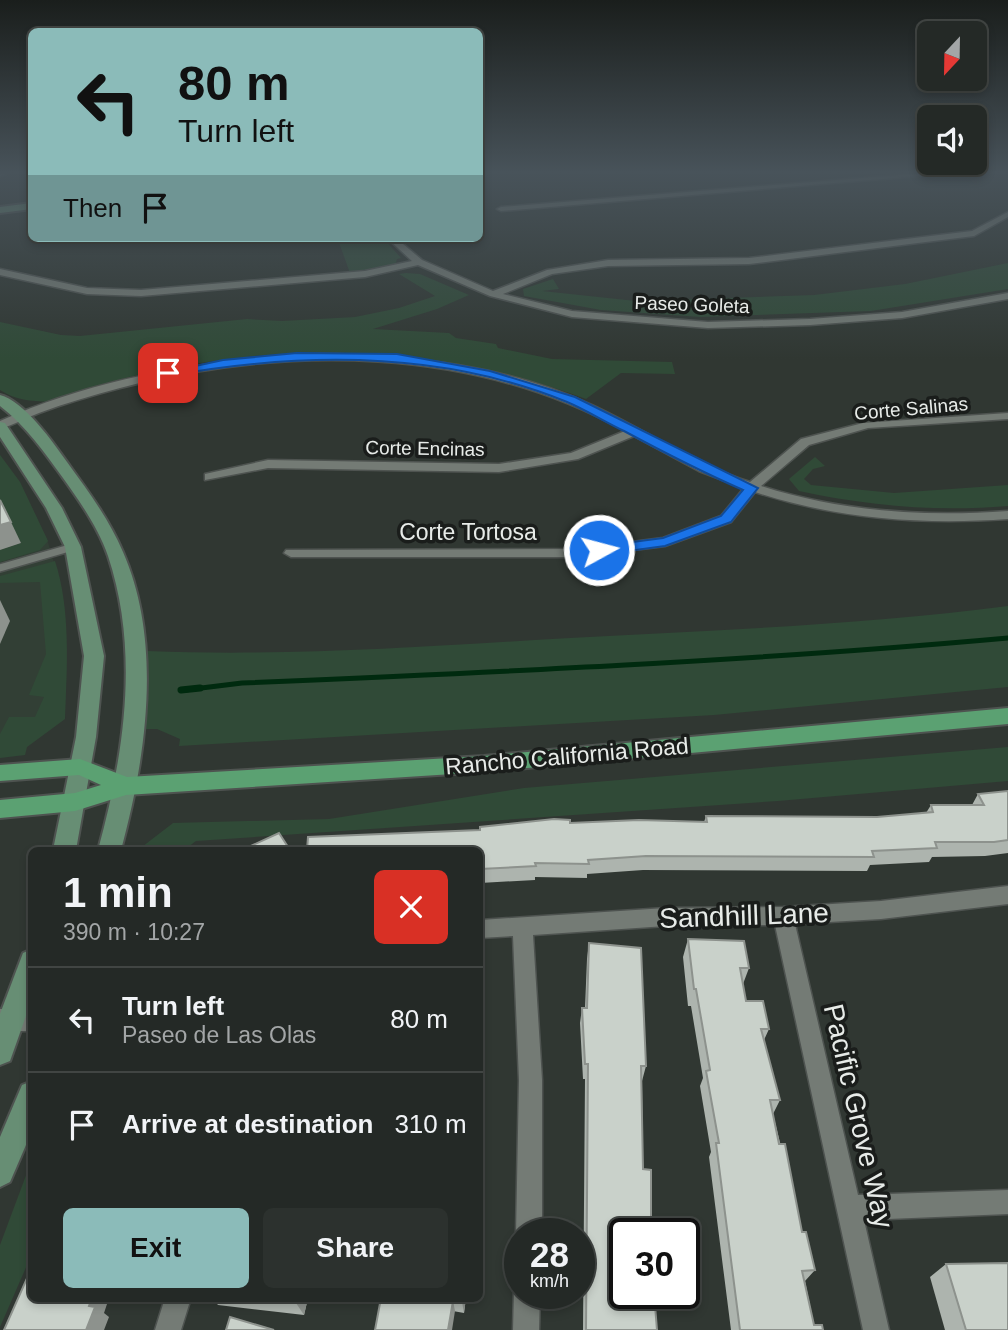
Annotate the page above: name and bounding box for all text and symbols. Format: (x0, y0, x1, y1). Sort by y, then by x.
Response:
north arrow (917, 21, 987, 91)
map controls (917, 21, 987, 175)
icon: left (63, 56, 154, 147)
text: 80 m (178, 56, 290, 110)
button: sound (917, 105, 987, 175)
text: Turn left (178, 113, 294, 149)
icon: arrive (136, 189, 174, 227)
text: Then (63, 193, 122, 223)
street label: Paseo Goleta (634, 292, 750, 317)
pin (138, 343, 198, 403)
icon: arrive (149, 354, 187, 392)
street label: Corte Salinas (853, 393, 969, 424)
street label: Corte Encinas (365, 437, 485, 460)
position arrow (562, 513, 636, 587)
street label: Corte Tortosa (399, 519, 537, 545)
street label: Rancho California Road (444, 732, 690, 780)
text: 1 min (63, 869, 173, 916)
button: close (374, 870, 448, 944)
street label: Sandhill Lane (659, 897, 829, 934)
text: 390 m · 10:27 (63, 919, 205, 945)
text: Turn left (122, 991, 224, 1021)
icon: left (63, 1001, 101, 1039)
street label: Pacific Grove Way (818, 1001, 899, 1231)
text: 80 m (390, 1004, 448, 1034)
text: Paseo de Las Olas (122, 1022, 316, 1048)
icon: arrive (63, 1106, 101, 1144)
text: Arrive at destination (122, 1109, 373, 1139)
text: 310 m (394, 1109, 467, 1139)
button: Exit (63, 1208, 249, 1288)
button: Share (263, 1208, 448, 1288)
speed limit sign: 30 (609, 1218, 700, 1309)
text: 28 (530, 1235, 569, 1274)
text: km/h (530, 1271, 569, 1291)

